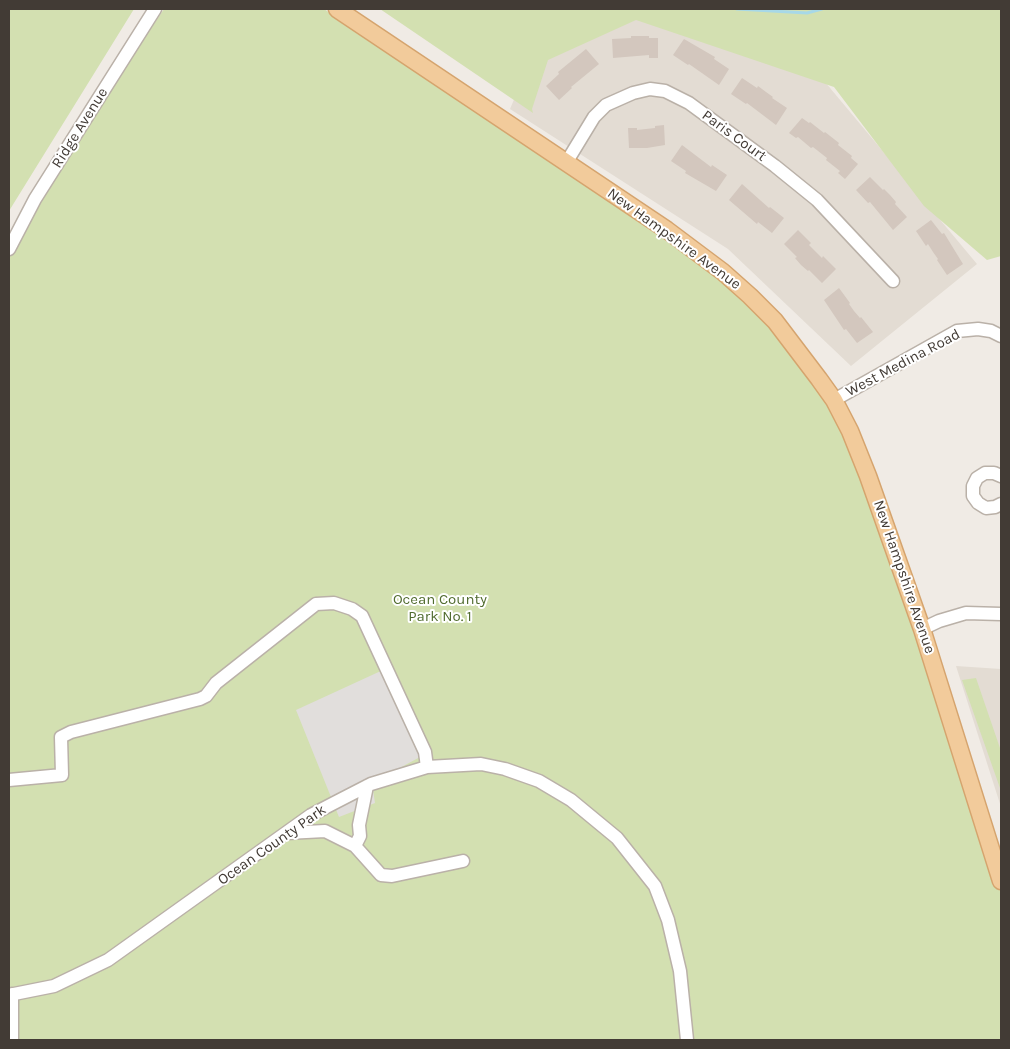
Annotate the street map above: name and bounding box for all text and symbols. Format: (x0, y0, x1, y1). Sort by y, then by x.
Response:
street label: Ridge Avenue (48, 84, 112, 172)
street label: Paris Court (698, 107, 770, 165)
street label: New Hampshire Avenue (604, 184, 744, 294)
street label: West Medina Road (843, 325, 963, 401)
street label: New Hampshire Avenue (869, 498, 939, 656)
park label: Ocean County Park No. 1 (393, 591, 487, 626)
street label: Ocean County Park (214, 801, 330, 889)

